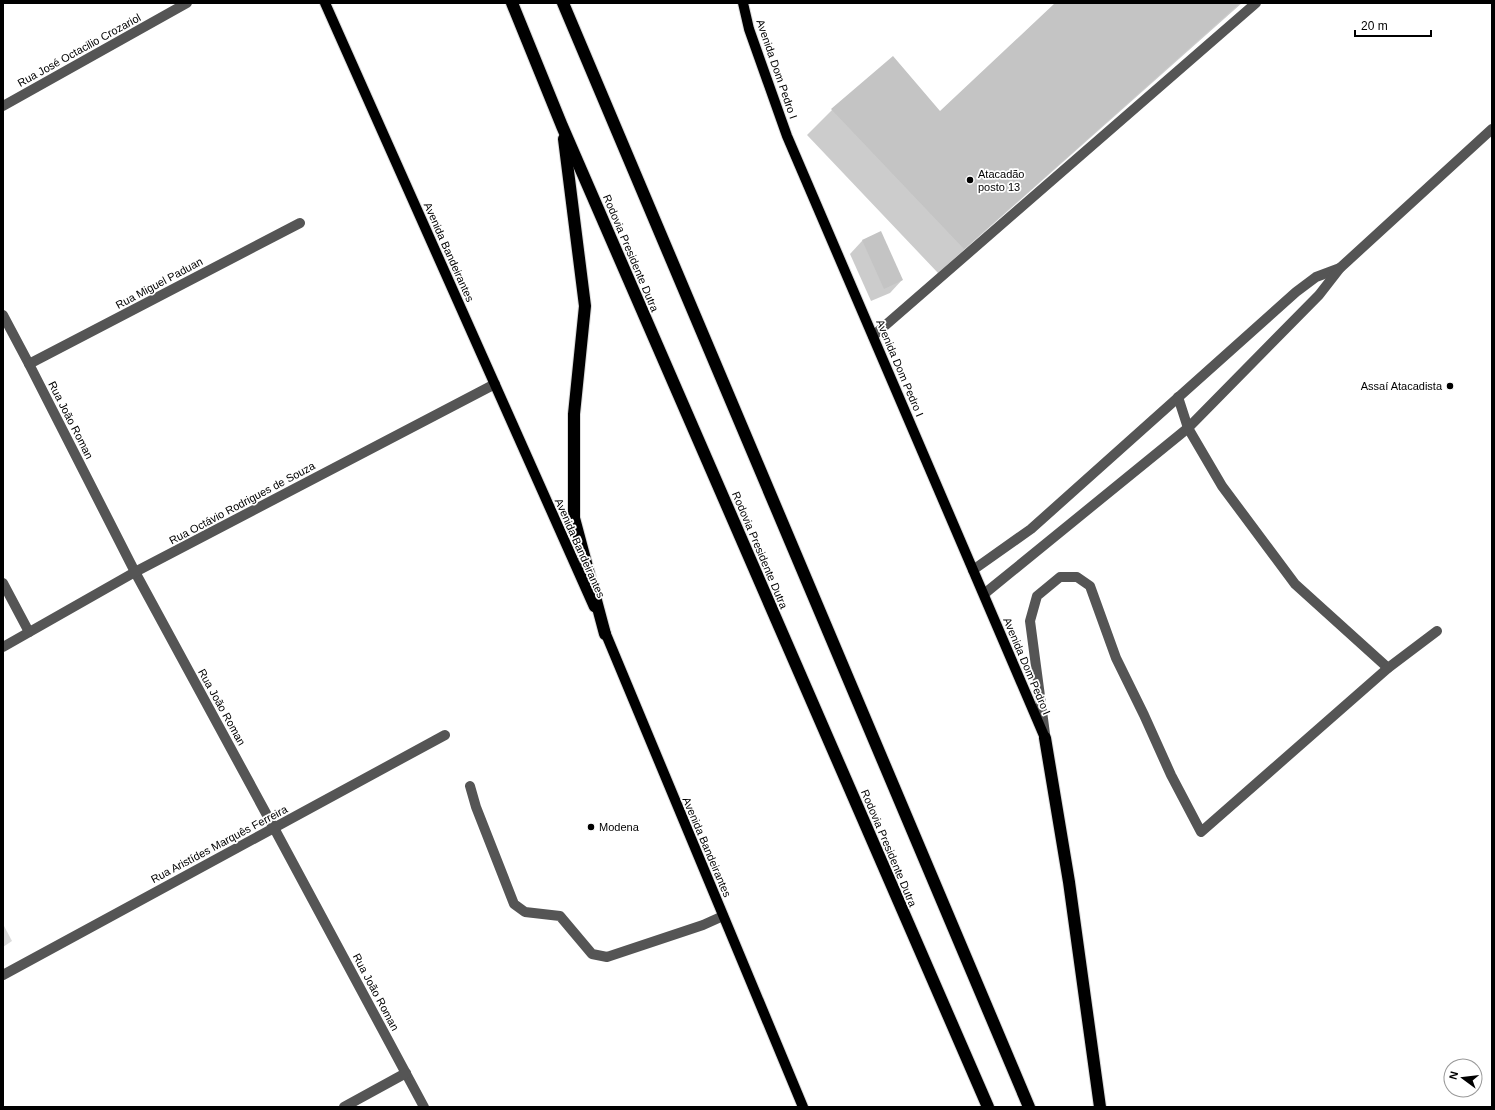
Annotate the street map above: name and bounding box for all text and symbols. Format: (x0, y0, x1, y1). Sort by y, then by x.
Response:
street label: Rua José Octacilio Crozariol (15, 11, 143, 89)
scale bar (1355, 12, 1431, 38)
street label: Avenida Dom Pedro I (754, 18, 800, 120)
text: 20 m (1361, 19, 1388, 33)
place label: Atacadão posto 13 (978, 168, 1024, 193)
marker: Atacadão posto 13 (965, 175, 975, 185)
street label: Rodovia Presidente Dutra (601, 193, 661, 314)
street label: Avenida Bandeirantes (422, 200, 477, 304)
street label: Rua Miguel Paduan (114, 255, 204, 311)
street label: Avenida Dom Pedro I (874, 318, 926, 418)
street label: Rua João Roman (46, 379, 96, 461)
place label: Assaí Atacadista (1361, 380, 1443, 392)
marker: Assaí Atacadista (1445, 381, 1455, 391)
street label: Rua Octávio Rodrigues de Souza (167, 459, 318, 547)
street label: Rodovia Presidente Dutra (730, 490, 790, 611)
street label: Avenida Bandeirantes (553, 496, 608, 600)
street label: Avenida Dom Pedro I (1001, 616, 1053, 716)
street label: Rua João Roman (196, 667, 248, 747)
street label: Rodovia Presidente Dutra (859, 788, 919, 909)
street label: Avenida Bandeirantes (680, 795, 734, 899)
street label: Rua Aristídes Marquês Ferreira (149, 802, 290, 885)
place label: Modena (599, 821, 640, 833)
marker: Modena (586, 822, 596, 832)
street label: Rua João Roman (351, 951, 401, 1033)
north arrow (1443, 1058, 1483, 1098)
text: N (1447, 1070, 1460, 1081)

